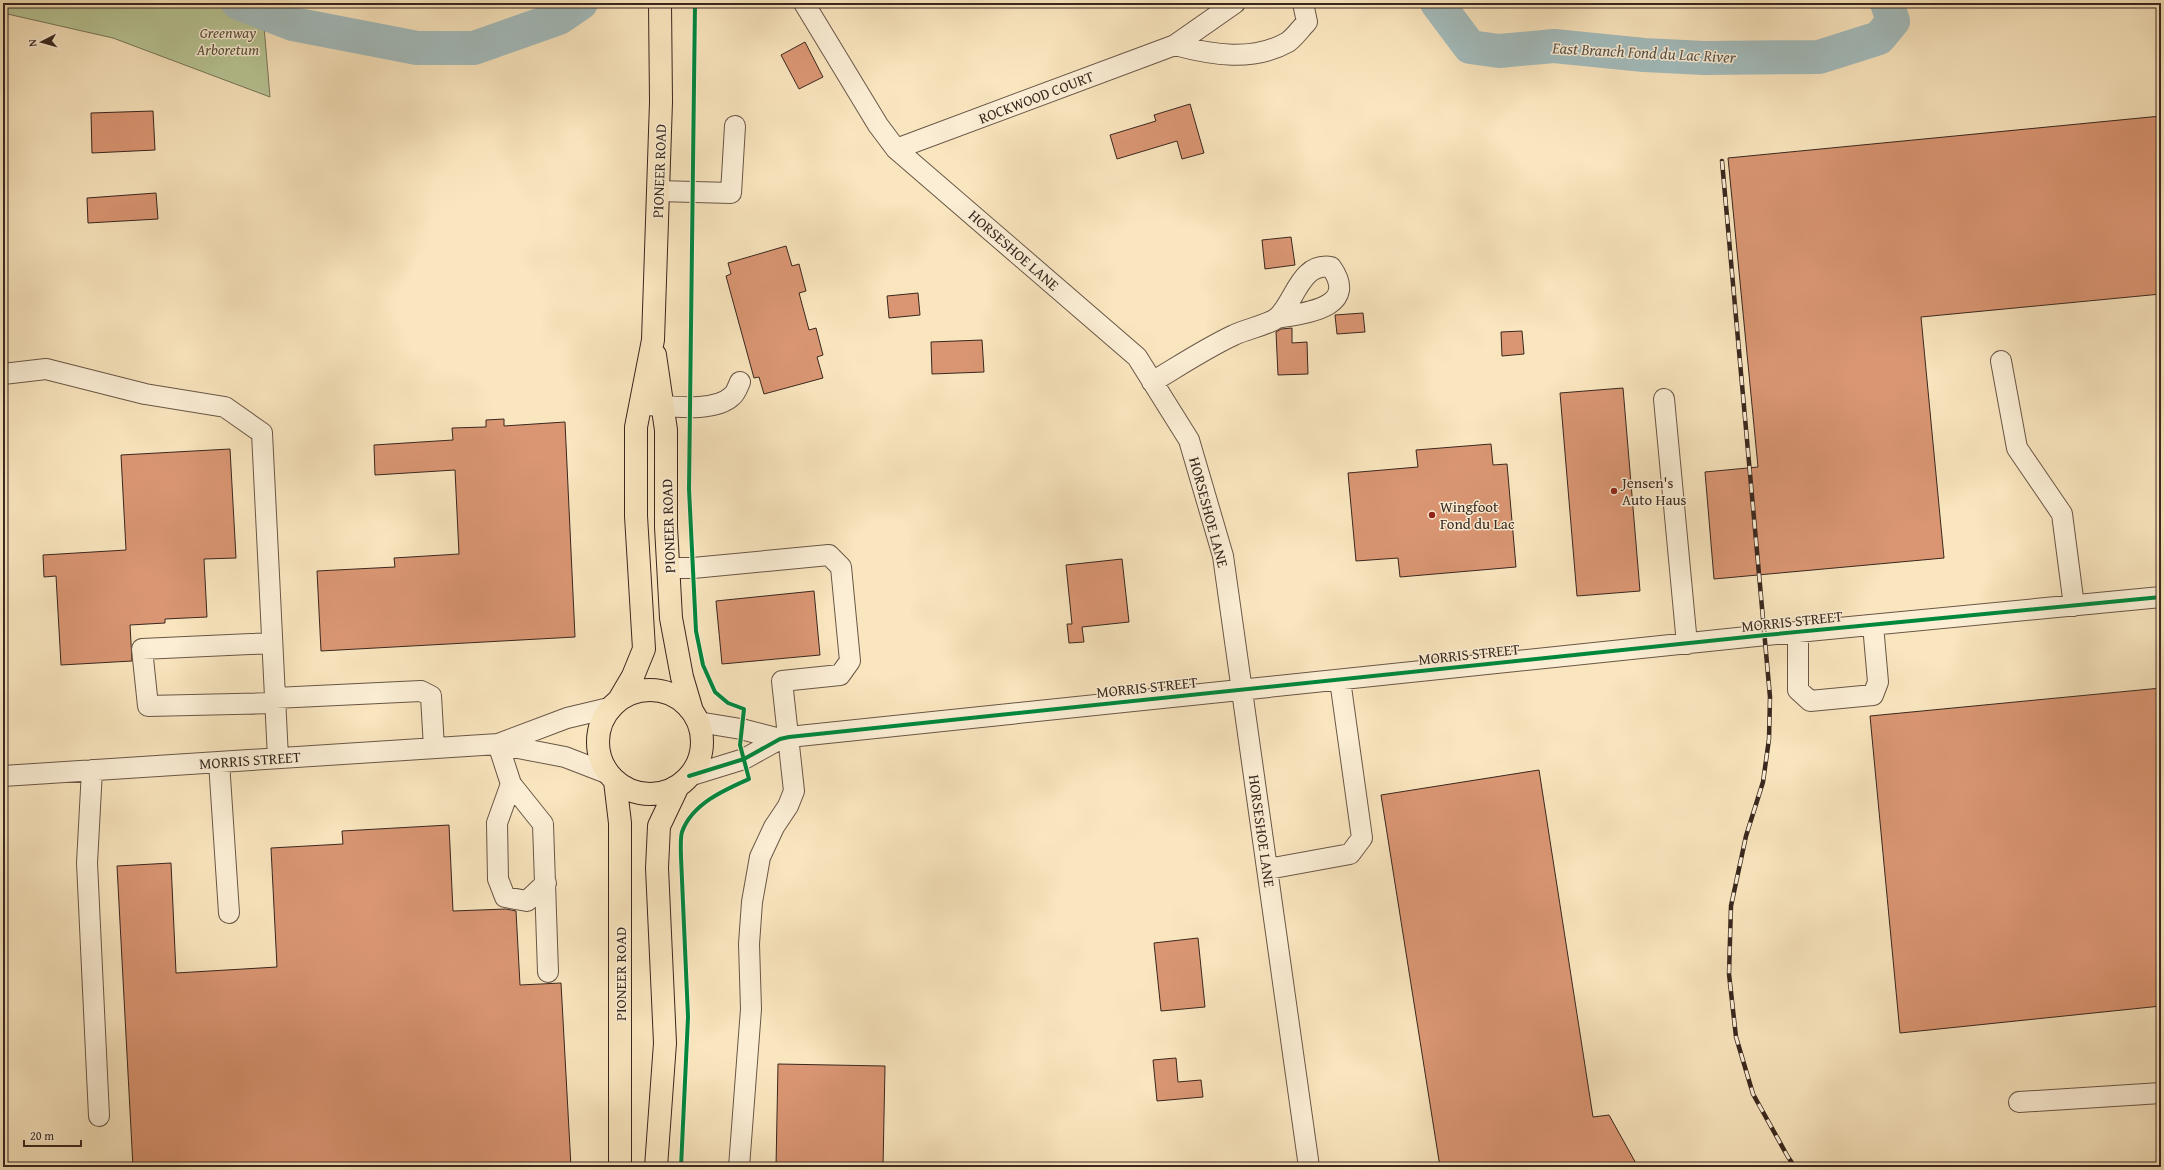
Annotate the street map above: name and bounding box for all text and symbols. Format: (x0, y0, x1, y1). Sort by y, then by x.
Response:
north arrow (22, 22, 62, 62)
park label: Greenway Arboretum (196, 22, 259, 60)
water label: East Branch Fond du Lac River (1551, 35, 1737, 69)
text: N (24, 38, 40, 48)
street label: ROCKWOOD COURT (975, 65, 1097, 129)
street label: PIONEER ROAD (647, 124, 671, 218)
street label: HORSESHOE LANE (964, 205, 1064, 295)
street label: HORSESHOE LANE (1184, 454, 1234, 570)
place label: Jensen's Auto Haus (1620, 472, 1687, 510)
street label: PIONEER ROAD (656, 479, 680, 573)
marker: Jensen's Auto Haus (1609, 486, 1619, 496)
place label: Wingfoot Fond du Lac (1440, 496, 1515, 534)
marker: Wingfoot Fond du Lac (1427, 510, 1437, 520)
street label: MORRIS STREET (1740, 605, 1844, 637)
street label: MORRIS STREET (1417, 638, 1521, 670)
street label: MORRIS STREET (1095, 671, 1199, 703)
street label: MORRIS STREET (198, 746, 302, 774)
street label: HORSESHOE LANE (1244, 773, 1280, 889)
street label: PIONEER ROAD (610, 927, 631, 1021)
scale bar (24, 1122, 81, 1148)
text: 20 m (30, 1127, 54, 1144)

